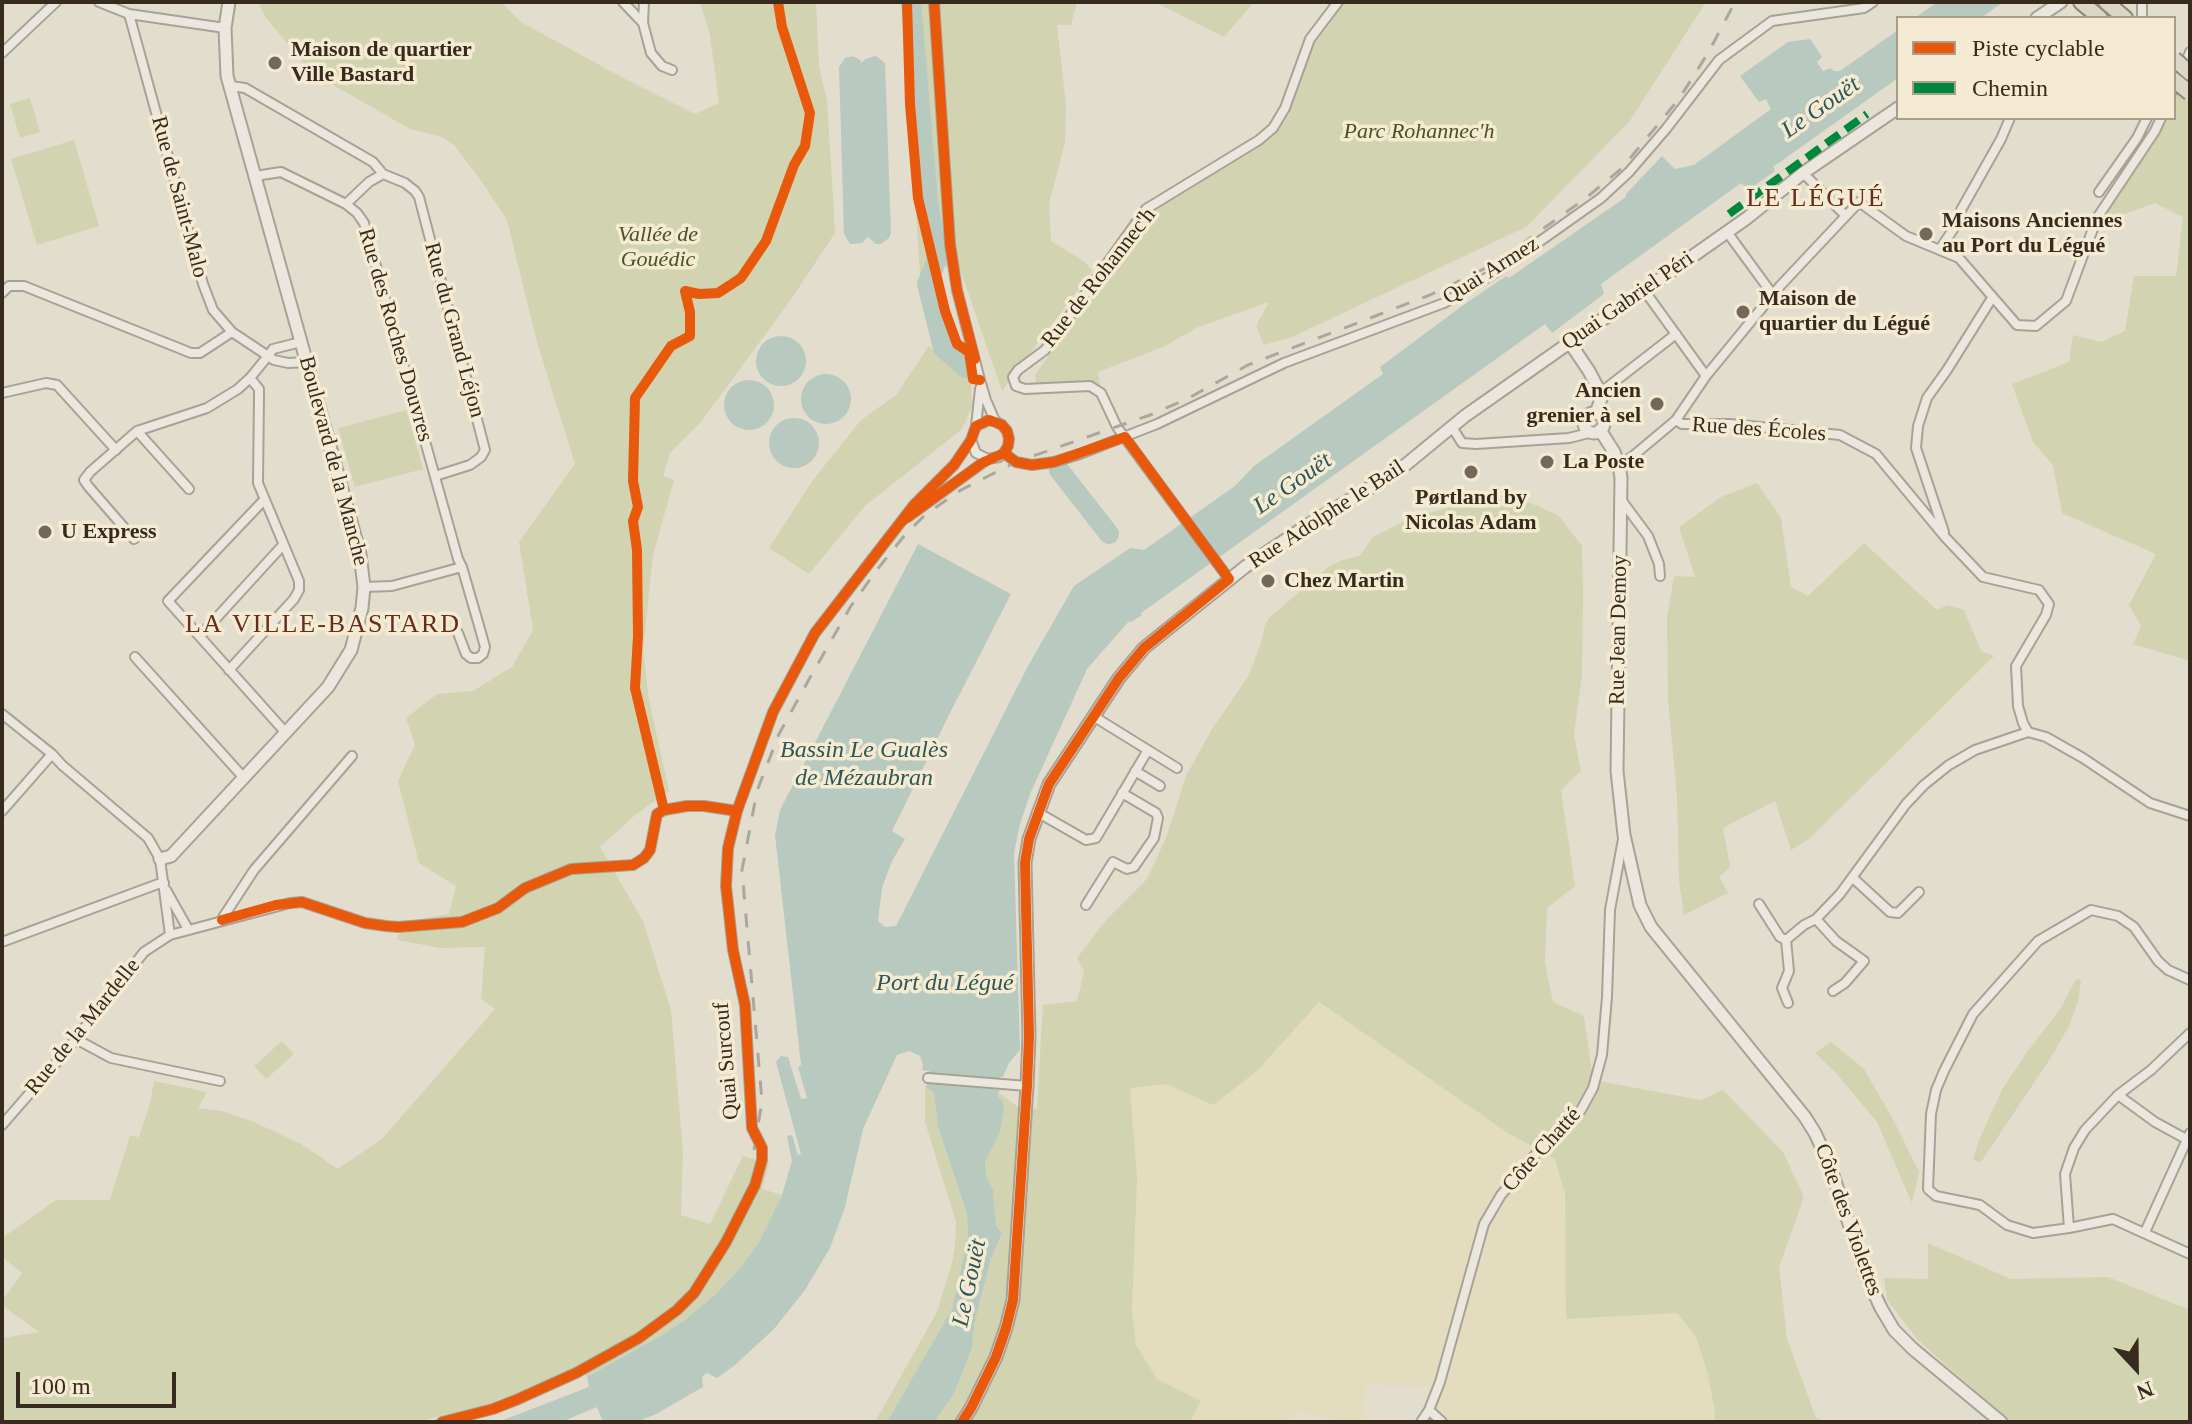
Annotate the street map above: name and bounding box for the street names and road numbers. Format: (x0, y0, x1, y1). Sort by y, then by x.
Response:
street label: Rue de Saint-Malo (145, 113, 213, 281)
street label: Rue de Rohannec'h (1036, 203, 1162, 353)
street label: Rue des Roches Douvres (352, 225, 438, 445)
street label: Quai Armez (1438, 231, 1544, 311)
street label: Rue du Grand Léjon (418, 240, 490, 420)
street label: Quai Gabriel Péri (1557, 246, 1699, 356)
street label: Boulevard de la Manche (292, 353, 374, 569)
street label: Rue des Écoles (1691, 412, 1827, 448)
street label: Rue Adolphe le Bail (1244, 455, 1410, 575)
street label: Rue Jean Demoy (1604, 555, 1634, 705)
street label: Rue de la Mardelle (20, 953, 146, 1101)
street label: Quai Surcouf (709, 1001, 745, 1121)
street label: Côte Chatté (1497, 1102, 1587, 1198)
street label: Côte des Violettes (1808, 1140, 1888, 1300)

